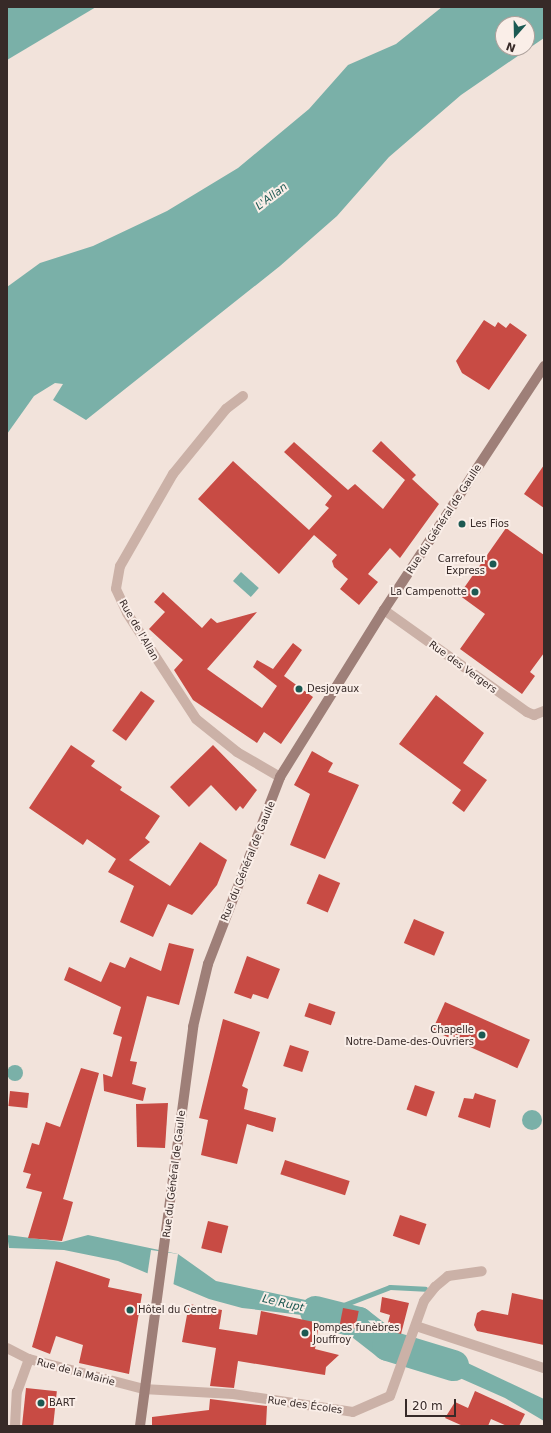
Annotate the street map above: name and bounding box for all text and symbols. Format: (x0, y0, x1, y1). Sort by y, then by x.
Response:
north arrow (495, 16, 535, 56)
text: N (505, 39, 518, 54)
water label: L'Allan (253, 181, 291, 213)
street label: Rue du Général de Gaulle (404, 462, 484, 576)
place label: Les Fios (470, 518, 509, 530)
marker: Les Fios (457, 519, 467, 529)
place label: Carrefour Express (438, 552, 485, 576)
marker: Carrefour Express (488, 559, 498, 569)
place label: La Campenotte (390, 586, 467, 598)
marker: La Campenotte (470, 587, 480, 597)
street label: Rue de l'Allan (117, 597, 161, 663)
street label: Rue des Vergers (427, 638, 499, 696)
place label: Desjoyaux (307, 683, 359, 695)
marker: Desjoyaux (294, 684, 304, 694)
street label: Rue du Général de Gaulle (218, 799, 278, 923)
place label: Chapelle Notre-Dame-des-Ouvriers (345, 1023, 474, 1046)
marker: Chapelle Notre-Dame-des-Ouvriers (477, 1030, 487, 1040)
street label: Rue du Général de Gaulle (160, 1110, 188, 1238)
water label: Le Rupt (261, 1293, 305, 1315)
place label: Hôtel du Centre (138, 1304, 217, 1316)
marker: Hôtel du Centre (125, 1305, 135, 1315)
place label: Pompes funèbres Jouffroy (313, 1321, 399, 1344)
marker: Pompes funèbres Jouffroy (300, 1328, 310, 1338)
street label: Rue de la Mairie (36, 1356, 116, 1388)
scale bar (407, 1391, 458, 1417)
street label: Rue des Écoles (267, 1394, 343, 1416)
place label: BART (49, 1397, 75, 1409)
marker: BART (36, 1398, 46, 1408)
text: 20 m (412, 1399, 443, 1413)

